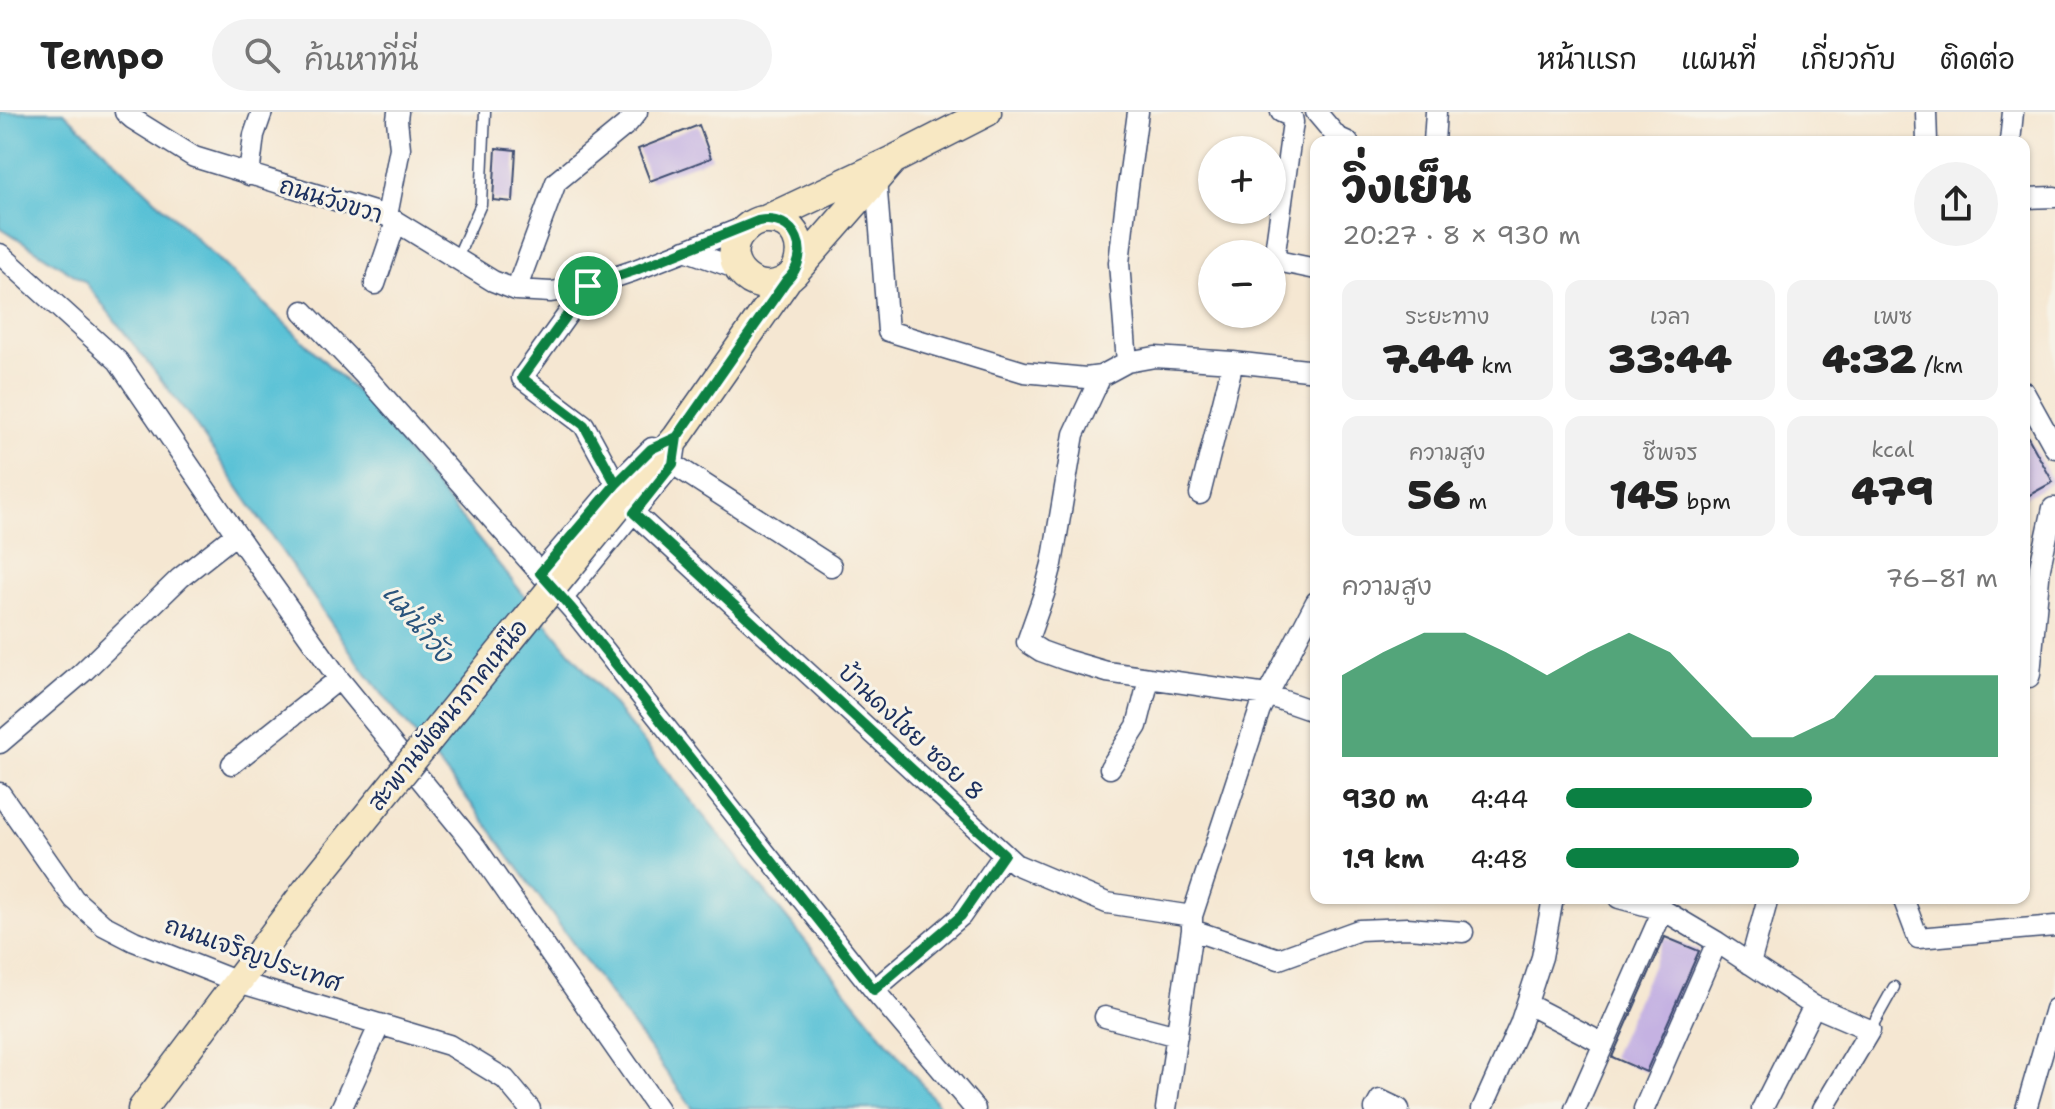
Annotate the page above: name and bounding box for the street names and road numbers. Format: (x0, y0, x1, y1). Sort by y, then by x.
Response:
street label: ถนนวังขวา (275, 169, 387, 231)
street label: สะพานพัฒนาภาคเหนือ (361, 612, 535, 818)
street label: บ้านดงไชย ซอย 8 (831, 656, 991, 808)
street label: ถนนเจริญประเทศ (160, 909, 347, 1000)

